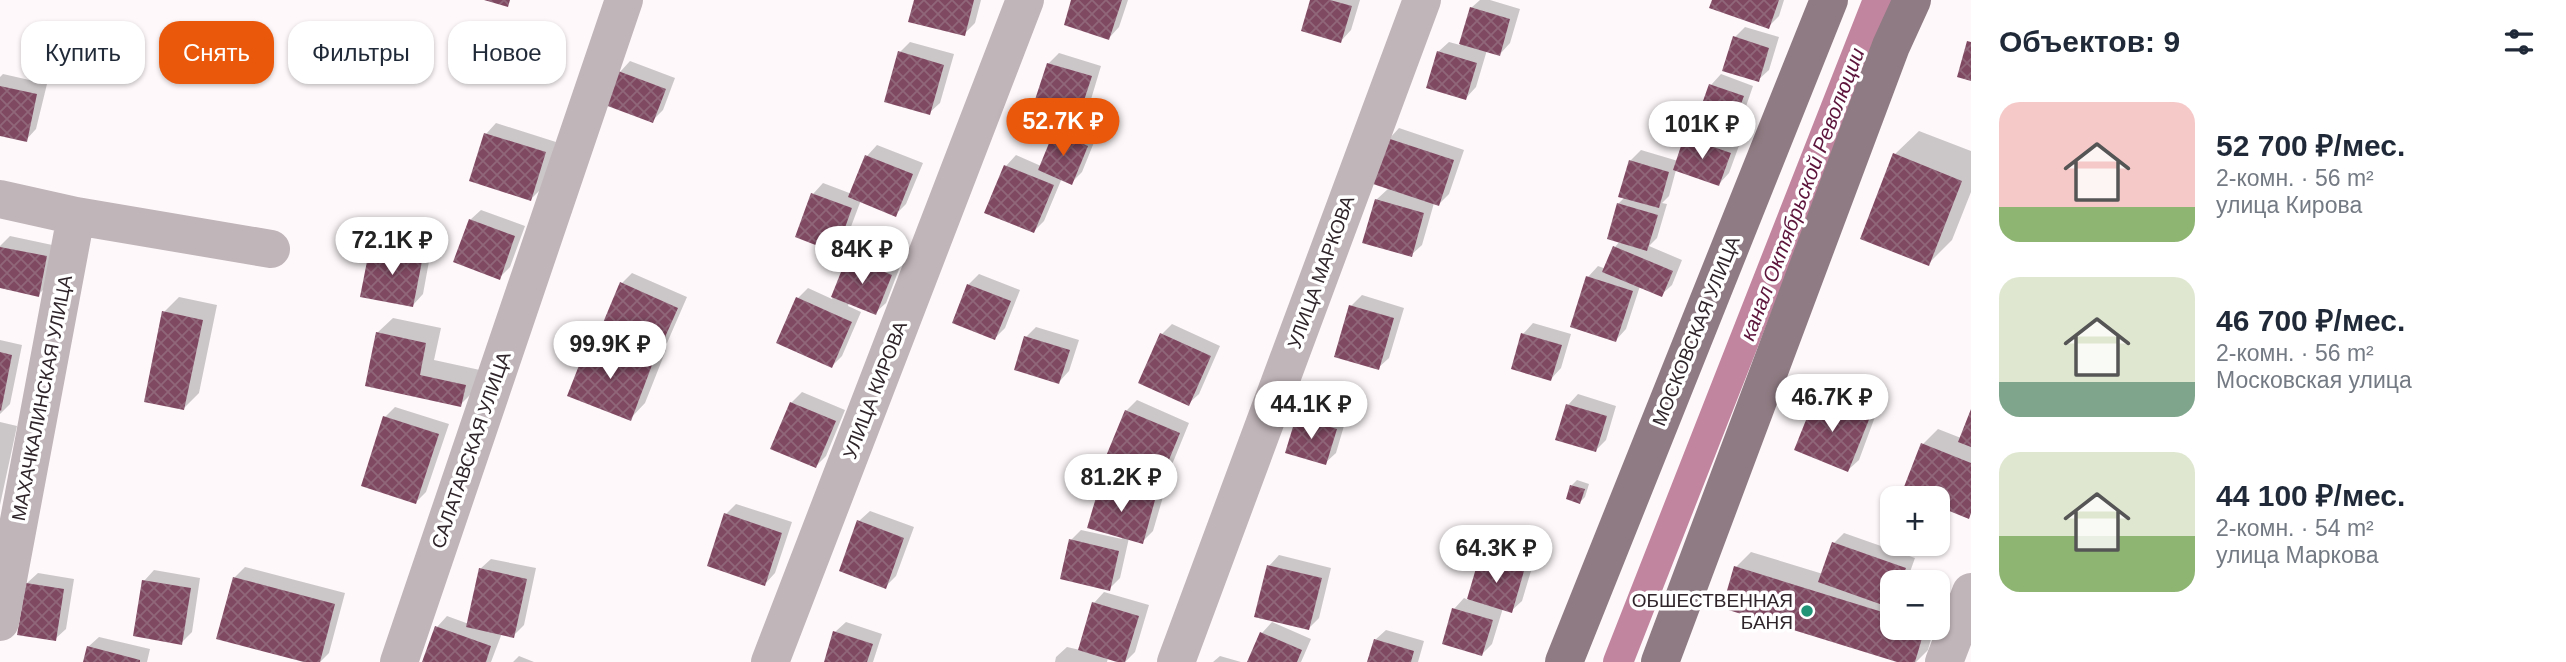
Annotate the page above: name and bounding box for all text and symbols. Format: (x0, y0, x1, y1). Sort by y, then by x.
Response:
chip: Купить (21, 21, 145, 84)
chip: Снять (159, 21, 274, 84)
chip: Фильтры (288, 21, 434, 84)
chip: Новое (448, 21, 566, 84)
icon: filters (2500, 23, 2538, 61)
text: Объектов: 9 (1999, 25, 2180, 58)
water label: канал Октябрьской Революции (1735, 44, 1869, 344)
pin: 52.7K ₽ (998, 99, 1128, 158)
pin: 101K ₽ (1645, 102, 1759, 161)
text: 52.7K ₽ (1022, 108, 1104, 134)
text: 101K ₽ (1665, 111, 1739, 137)
text: 52 700 ₽/мес. (2216, 129, 2405, 162)
icon: home (2055, 130, 2139, 214)
text: 2-комн. · 56 m² (2216, 165, 2374, 191)
street label: УЛИЦА МАРКОВА (1284, 192, 1359, 351)
text: улица Кирова (2216, 192, 2362, 218)
pin: 72.1K ₽ (327, 218, 457, 277)
pin: 84K ₽ (813, 226, 911, 286)
text: 72.1K ₽ (351, 227, 433, 253)
street label: МОСКОВСКАЯ УЛИЦА (1648, 233, 1744, 429)
text: 84K ₽ (831, 236, 893, 262)
street label: МАХАЧКАЛИНСКАЯ УЛИЦА (8, 273, 76, 523)
text: 46 700 ₽/мес. (2216, 304, 2405, 337)
icon: home (2055, 305, 2139, 389)
street label: УЛИЦА КИРОВА (839, 318, 911, 462)
pin: 99.9K ₽ (545, 322, 675, 381)
text: 99.9K ₽ (569, 331, 651, 357)
text: 2-комн. · 56 m² (2216, 340, 2374, 366)
street label: САЛАТАВСКАЯ УЛИЦА (427, 349, 515, 551)
text: Московская улица (2216, 367, 2412, 393)
pin: 46.7K ₽ (1767, 374, 1897, 434)
pin: 44.1K ₽ (1246, 382, 1376, 441)
text: 46.7K ₽ (1791, 384, 1873, 410)
text: 44.1K ₽ (1270, 391, 1352, 417)
pin: 81.2K ₽ (1056, 454, 1186, 514)
text: 81.2K ₽ (1080, 464, 1162, 490)
text: 44 100 ₽/мес. (2216, 479, 2405, 512)
icon: home (2055, 480, 2139, 564)
map controls (1880, 486, 1950, 640)
button: + (1880, 486, 1950, 556)
text: 2-комн. · 54 m² (2216, 515, 2374, 541)
pin: 64.3K ₽ (1431, 526, 1561, 585)
text: 64.3K ₽ (1455, 535, 1537, 561)
text: улица Маркова (2216, 542, 2378, 568)
button: − (1880, 570, 1950, 640)
place label: ОБШЕСТВЕННАЯ БАНЯ (1632, 590, 1793, 633)
marker: ОБШЕСТВЕННАЯ БАНЯ (1799, 603, 1815, 619)

